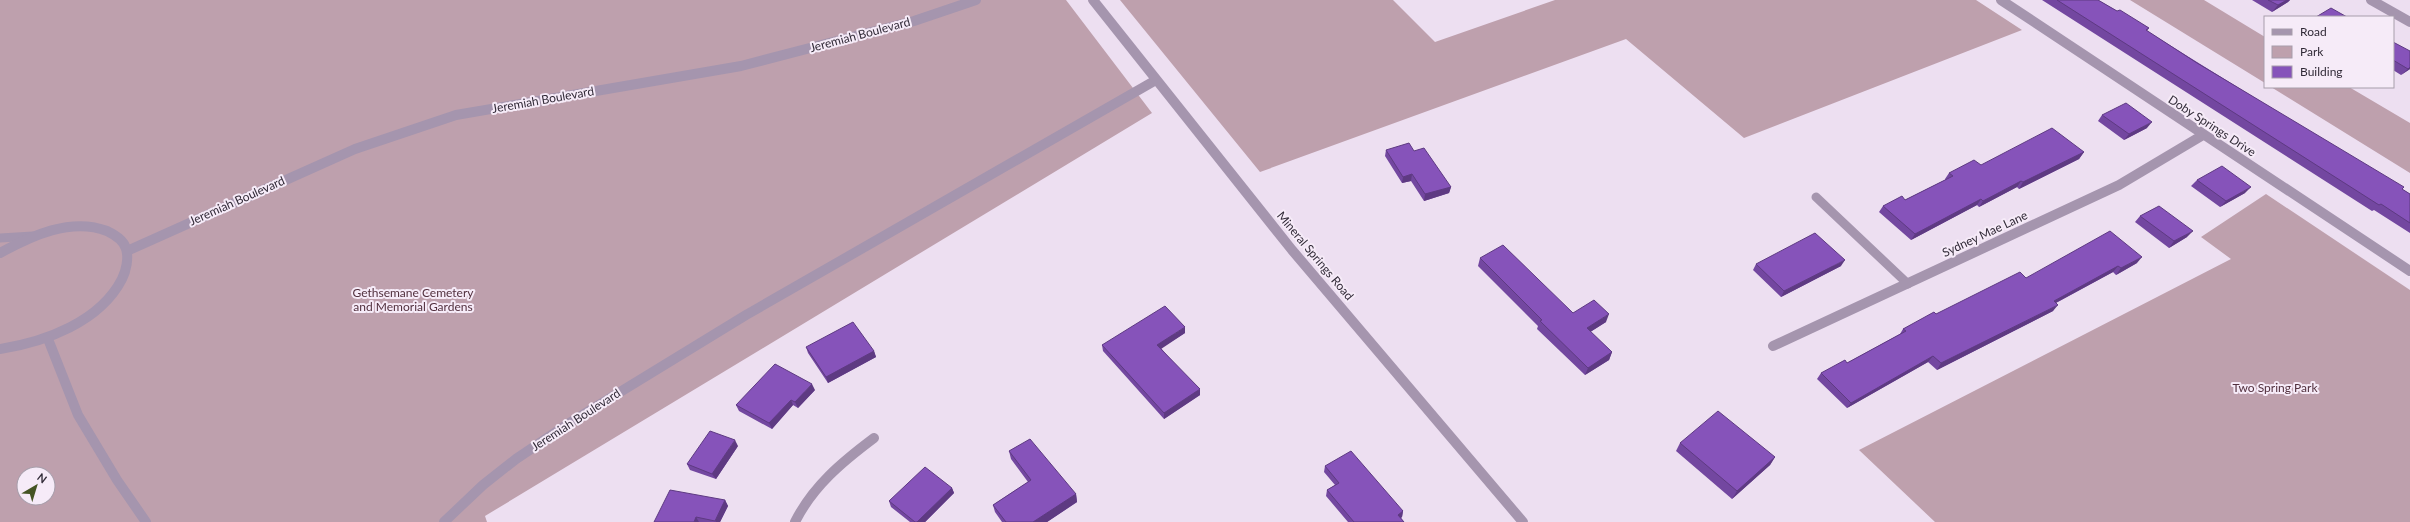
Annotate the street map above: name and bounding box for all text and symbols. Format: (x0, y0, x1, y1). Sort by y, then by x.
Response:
street label: Jeremiah Boulevard (808, 14, 912, 55)
legend (2264, 16, 2394, 88)
text: Road (2300, 24, 2327, 39)
text: Park (2300, 44, 2324, 59)
text: Building (2300, 64, 2343, 79)
street label: Jeremiah Boulevard (491, 83, 595, 116)
street label: Doby Springs Drive (2166, 92, 2259, 160)
street label: Jeremiah Boulevard (187, 173, 287, 228)
street label: Sydney Mae Lane (1940, 207, 2030, 260)
street label: Mineral Springs Road (1274, 208, 1357, 303)
park label: Gethsemane Cemetery and Memorial Gardens (352, 285, 474, 314)
park label: Two Spring Park (2232, 380, 2318, 395)
street label: Jeremiah Boulevard (528, 385, 623, 454)
north arrow (16, 466, 56, 506)
text: N (35, 470, 50, 485)

